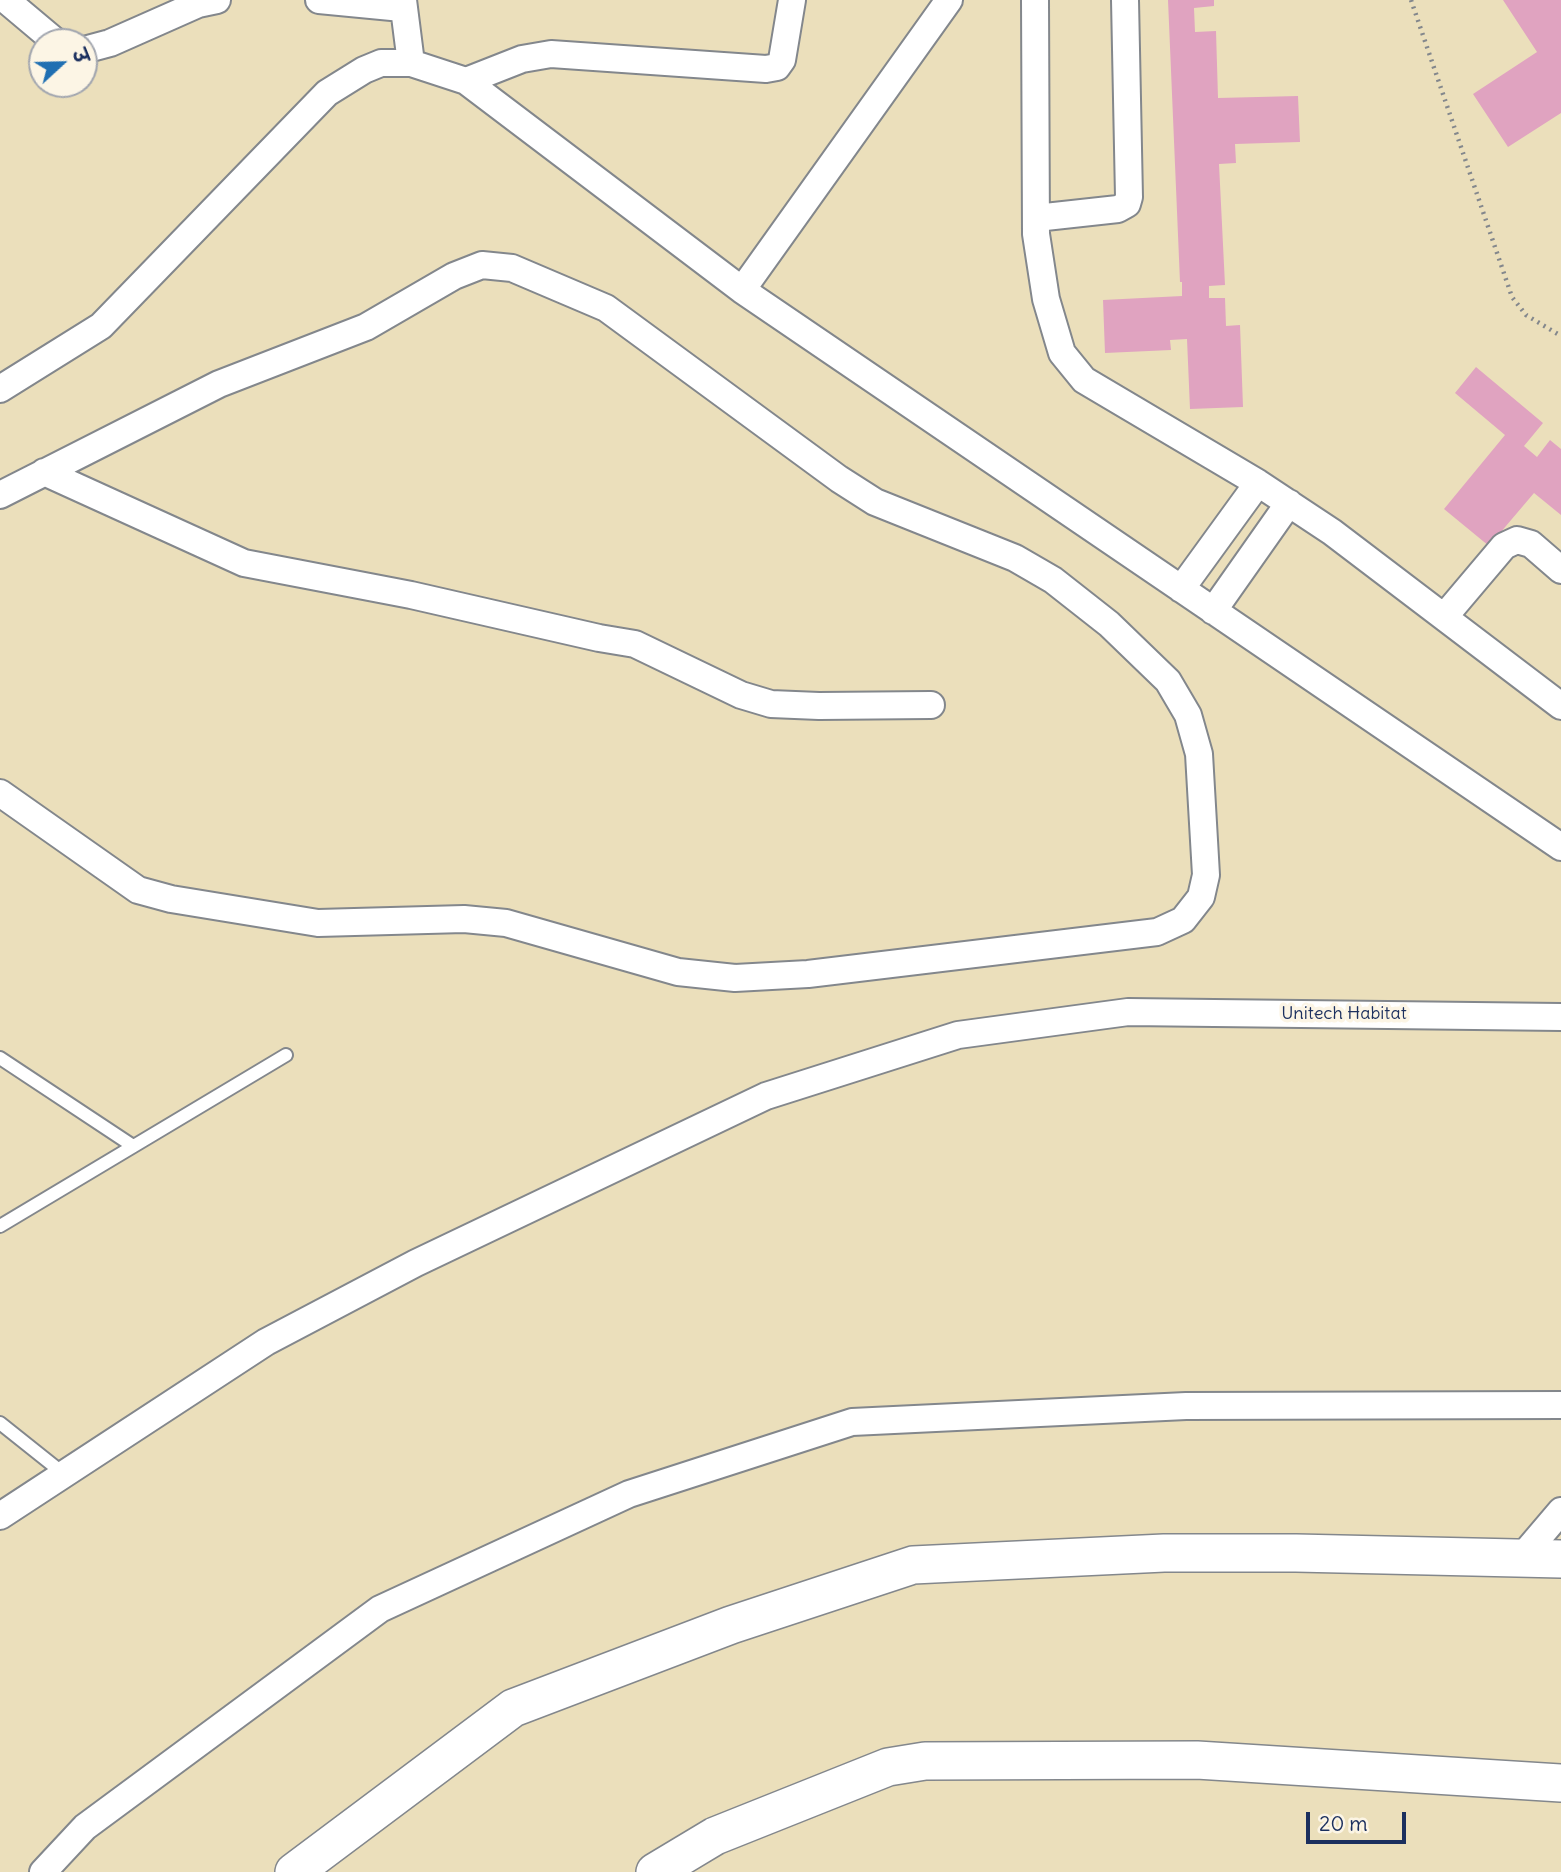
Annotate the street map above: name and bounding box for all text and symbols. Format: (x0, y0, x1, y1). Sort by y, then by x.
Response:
north arrow (28, 28, 98, 98)
text: उ (67, 46, 94, 66)
street label: Unitech Habitat (1281, 1003, 1407, 1025)
scale bar (1309, 1798, 1409, 1842)
text: 20 m (1319, 1810, 1368, 1837)

